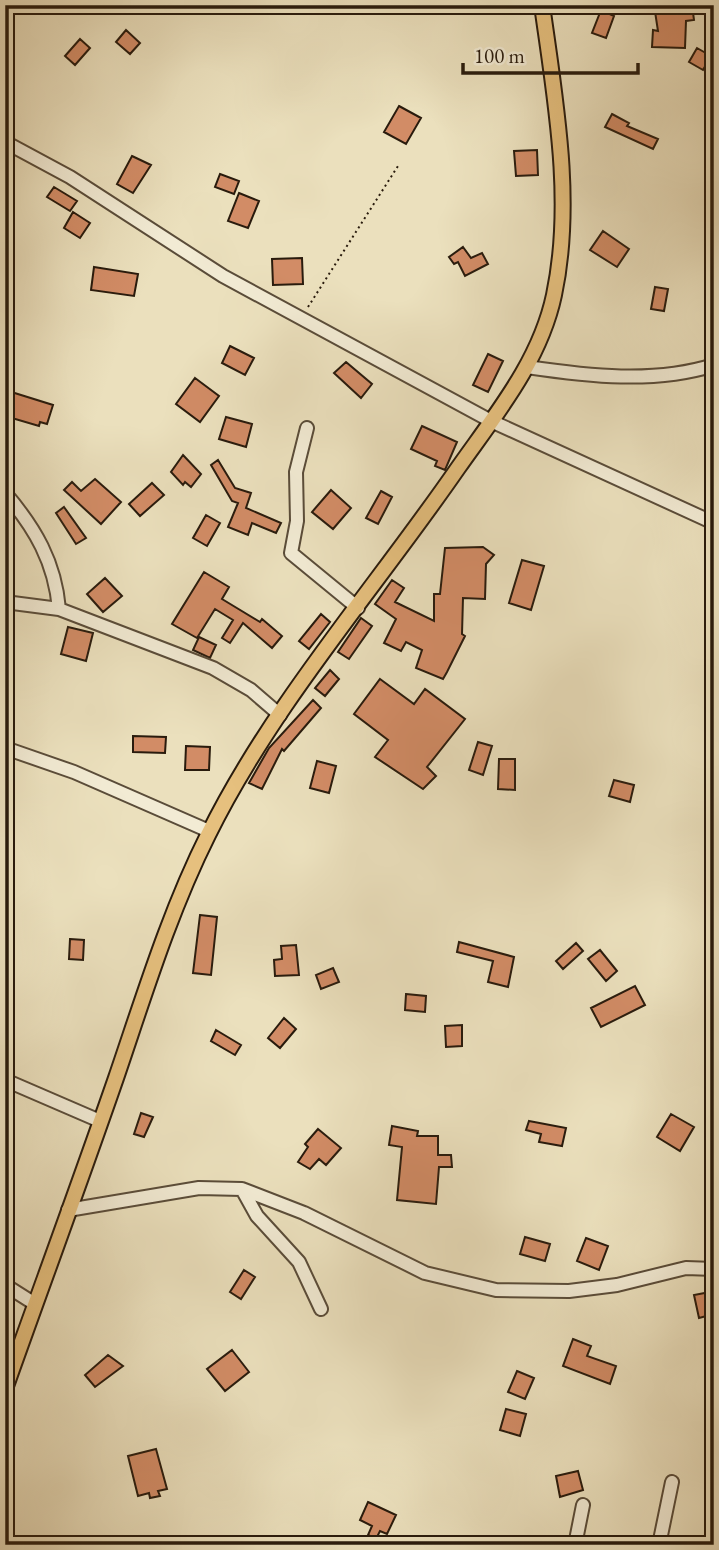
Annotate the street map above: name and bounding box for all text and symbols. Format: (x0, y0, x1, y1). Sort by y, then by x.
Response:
scale bar (463, 32, 638, 76)
text: 100 m (474, 42, 525, 69)

